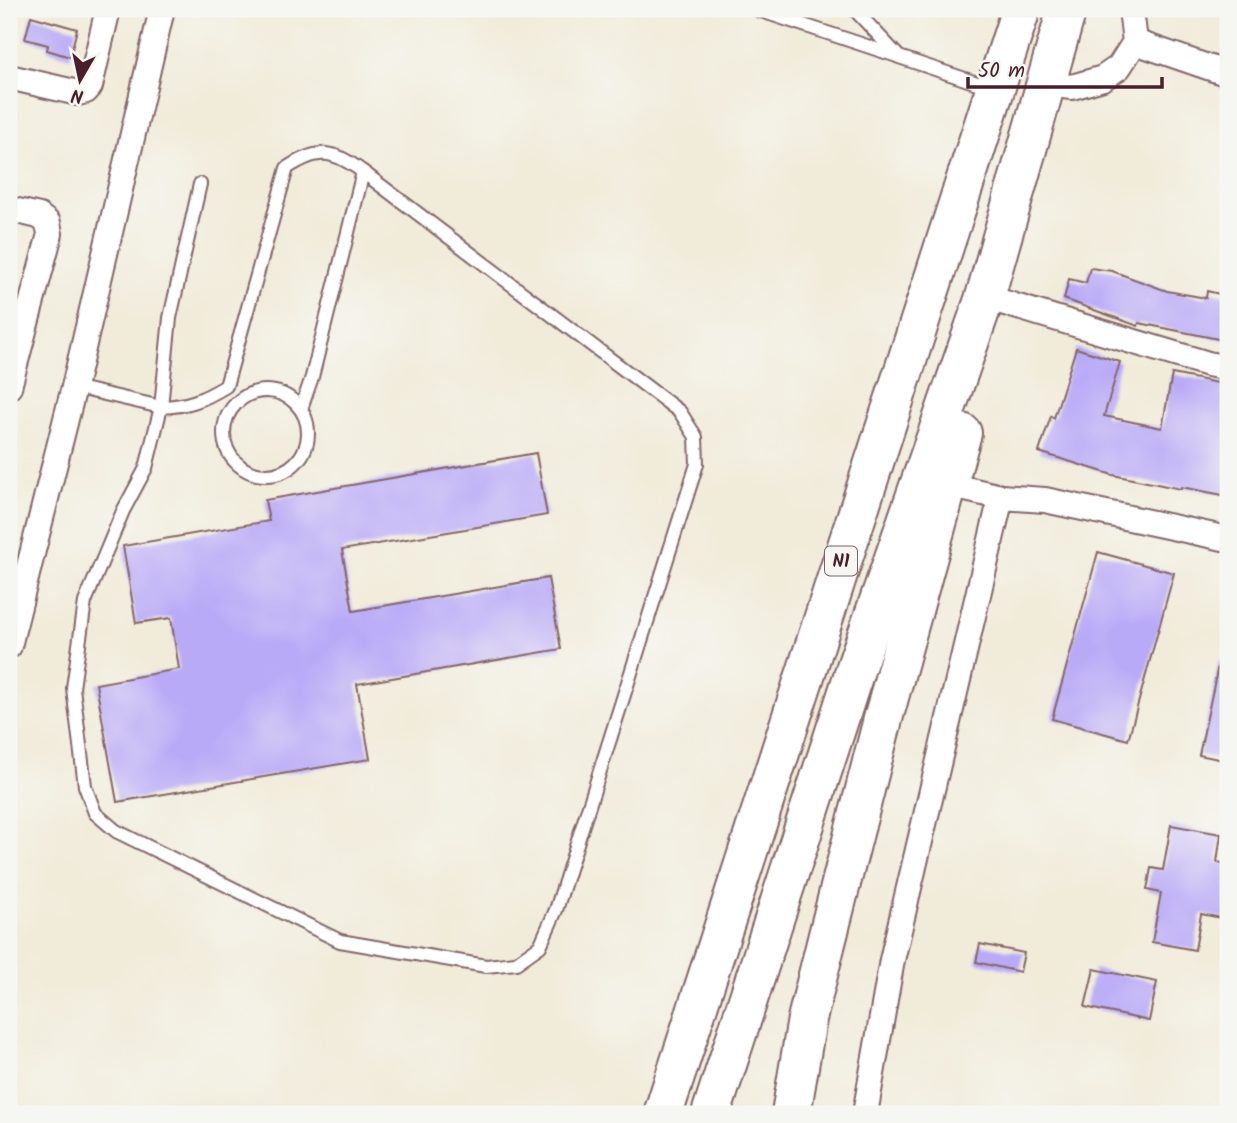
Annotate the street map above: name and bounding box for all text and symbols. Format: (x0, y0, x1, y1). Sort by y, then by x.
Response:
north arrow (46, 46, 116, 116)
scale bar (968, 46, 1162, 90)
text: 50 m (978, 55, 1025, 88)
text: N (69, 79, 86, 111)
road number: N1 (825, 546, 857, 576)

